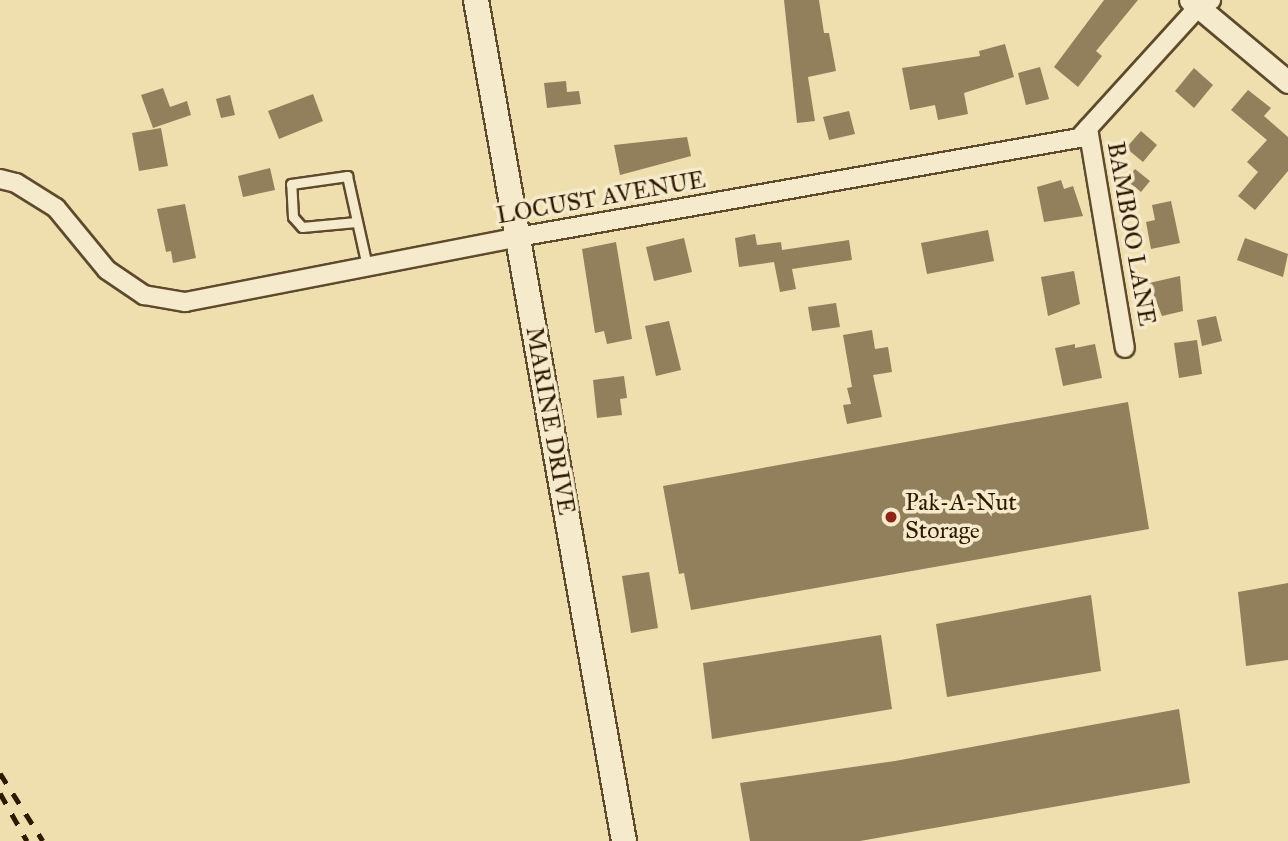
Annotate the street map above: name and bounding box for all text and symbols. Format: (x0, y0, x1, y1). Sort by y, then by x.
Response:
street label: BAMBOO LANE (1101, 140, 1161, 328)
street label: LOCUST AVENUE (494, 165, 708, 231)
street label: MARINE DRIVE (519, 325, 581, 517)
place label: Pak-A-Nut Storage (905, 489, 1017, 545)
marker: Pak-A-Nut Storage (883, 509, 899, 525)

